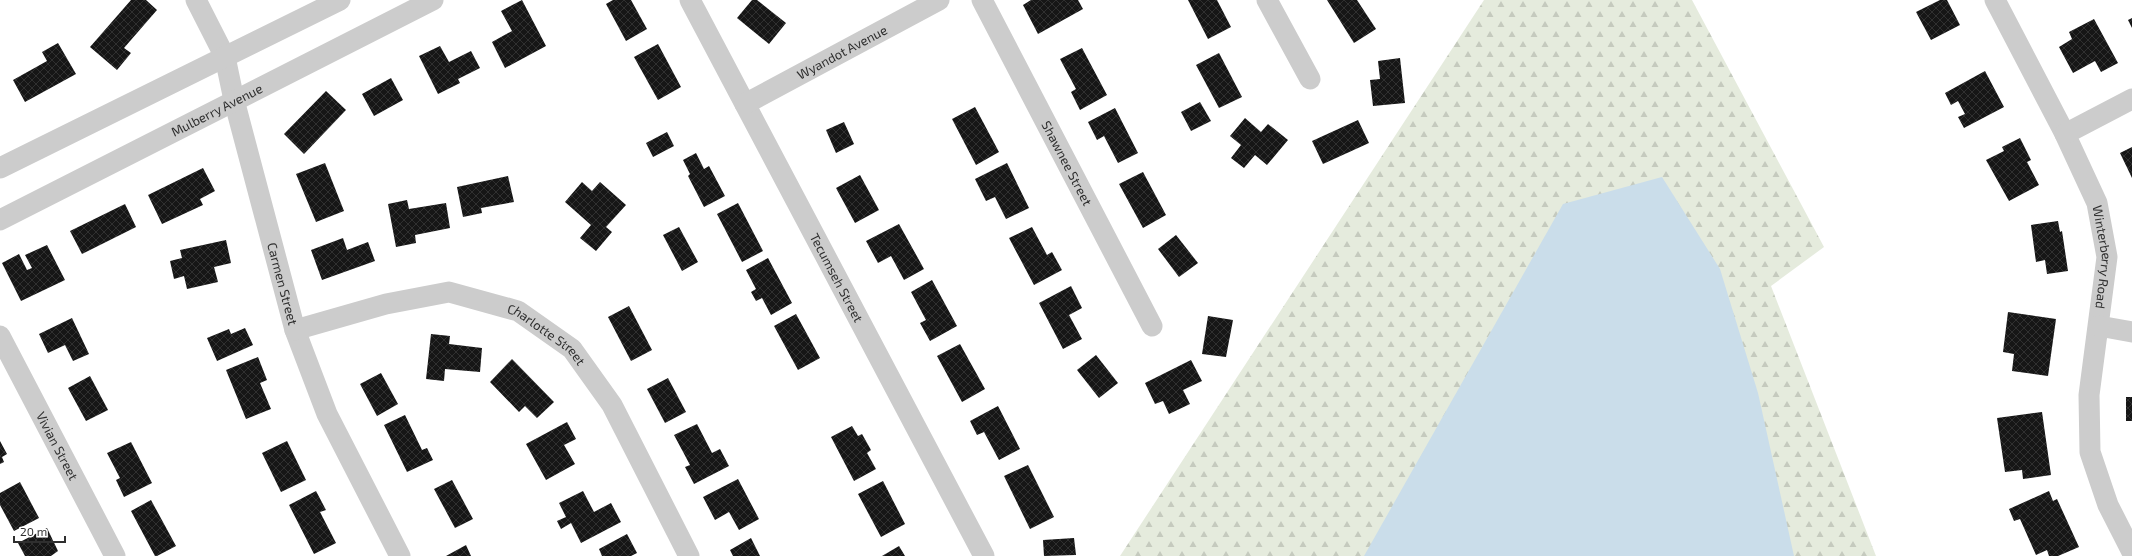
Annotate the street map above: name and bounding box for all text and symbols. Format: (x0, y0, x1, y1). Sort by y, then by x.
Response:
street label: Wyandot Avenue (794, 21, 890, 83)
street label: Mulberry Avenue (168, 80, 265, 140)
street label: Shawnee Street (1038, 118, 1096, 208)
street label: Winterberry Road (2090, 204, 2115, 310)
street label: Tecumseh Street (807, 230, 867, 325)
street label: Carmen Street (264, 241, 301, 327)
street label: Charlotte Street (506, 300, 589, 368)
street label: Vivian Street (33, 409, 82, 483)
scale bar (14, 518, 65, 544)
text: 20 m (20, 524, 47, 538)

